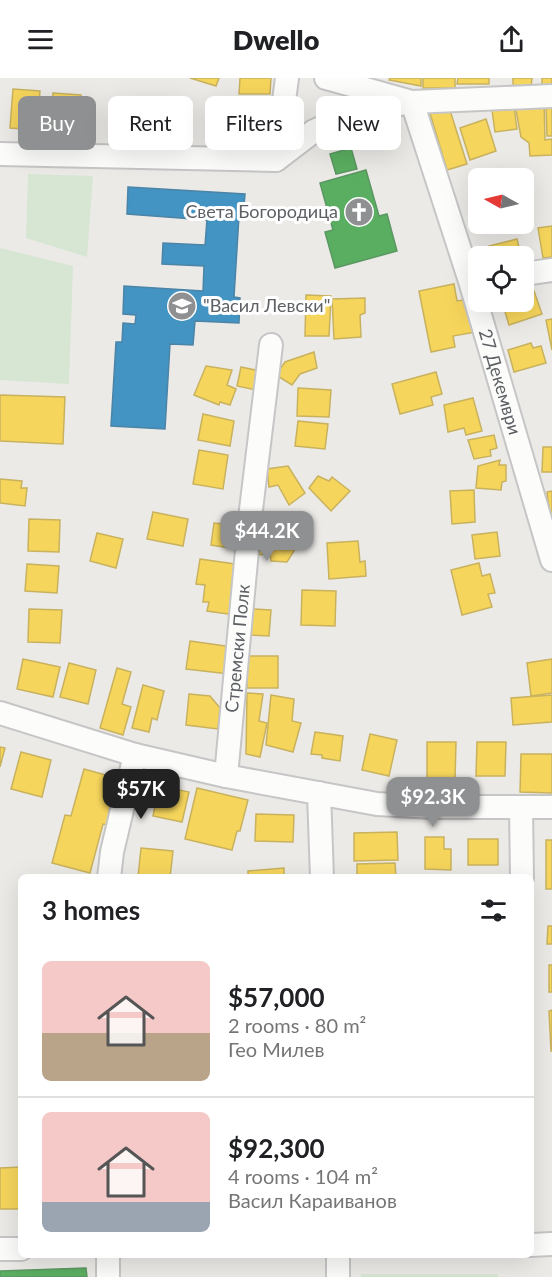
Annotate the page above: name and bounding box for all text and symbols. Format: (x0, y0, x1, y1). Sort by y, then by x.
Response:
icon: menu (24, 23, 57, 56)
text: Dwello (233, 23, 319, 56)
icon: share (495, 23, 528, 56)
chip: Buy (18, 96, 96, 150)
chip: Rent (108, 96, 193, 150)
chip: Filters (205, 96, 304, 150)
chip: New (316, 96, 401, 150)
north arrow (468, 168, 534, 234)
map controls (468, 168, 534, 312)
church icon: Света Богородица (343, 196, 375, 228)
place label: Света Богородица (185, 200, 338, 222)
button: locate (468, 246, 534, 312)
school or university icon: "Васил Левски" (166, 290, 198, 322)
place label: "Васил Левски" (203, 294, 330, 316)
street label: 27 Декември (475, 326, 527, 437)
pin: $44.2K (218, 511, 316, 562)
text: $44.2K (235, 518, 299, 542)
street label: Стремски Полк (220, 583, 254, 714)
pin: $57K (105, 769, 177, 820)
text: $57K (117, 776, 165, 800)
pin: $92.3K (384, 777, 482, 828)
text: $92.3K (401, 784, 465, 808)
text: 3 homes (42, 894, 140, 926)
icon: filters (477, 894, 510, 927)
text: $57,000 (228, 981, 325, 1013)
icon: home (90, 985, 162, 1057)
text: 2 rooms · 80 m² (228, 1013, 366, 1037)
text: Гео Милев (228, 1037, 324, 1061)
text: $92,300 (228, 1132, 325, 1164)
icon: home (90, 1136, 162, 1208)
text: 4 rooms · 104 m² (228, 1164, 378, 1188)
text: Васил Караиванов (228, 1188, 397, 1212)

